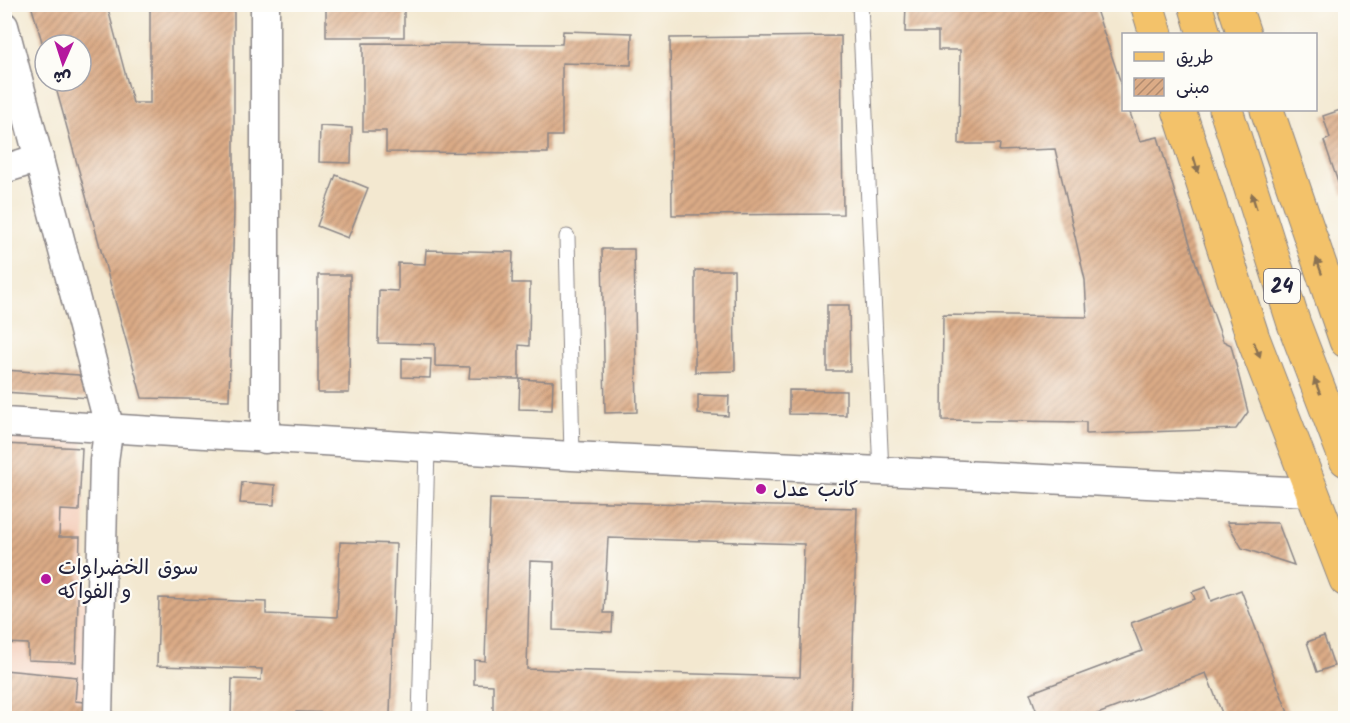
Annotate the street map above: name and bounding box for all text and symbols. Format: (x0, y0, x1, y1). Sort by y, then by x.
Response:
north arrow (33, 33, 93, 93)
legend (1122, 33, 1317, 111)
text: طريق (1176, 44, 1214, 73)
text: ش (53, 64, 72, 89)
text: مبنى (1176, 74, 1210, 103)
one-way arrow (1192, 156, 1201, 174)
one-way arrow (1249, 192, 1258, 210)
one-way arrow (1314, 257, 1323, 275)
road number: 24 (1264, 269, 1300, 303)
one-way arrow (1253, 342, 1263, 360)
one-way arrow (1312, 377, 1322, 395)
place label: كاتب عدل (773, 474, 858, 507)
marker: كاتب عدل (754, 482, 768, 496)
place label: سوق الخضراوات و الفواكه (58, 552, 198, 609)
marker: سوق الخضراوات و الفواكه (39, 572, 53, 586)

